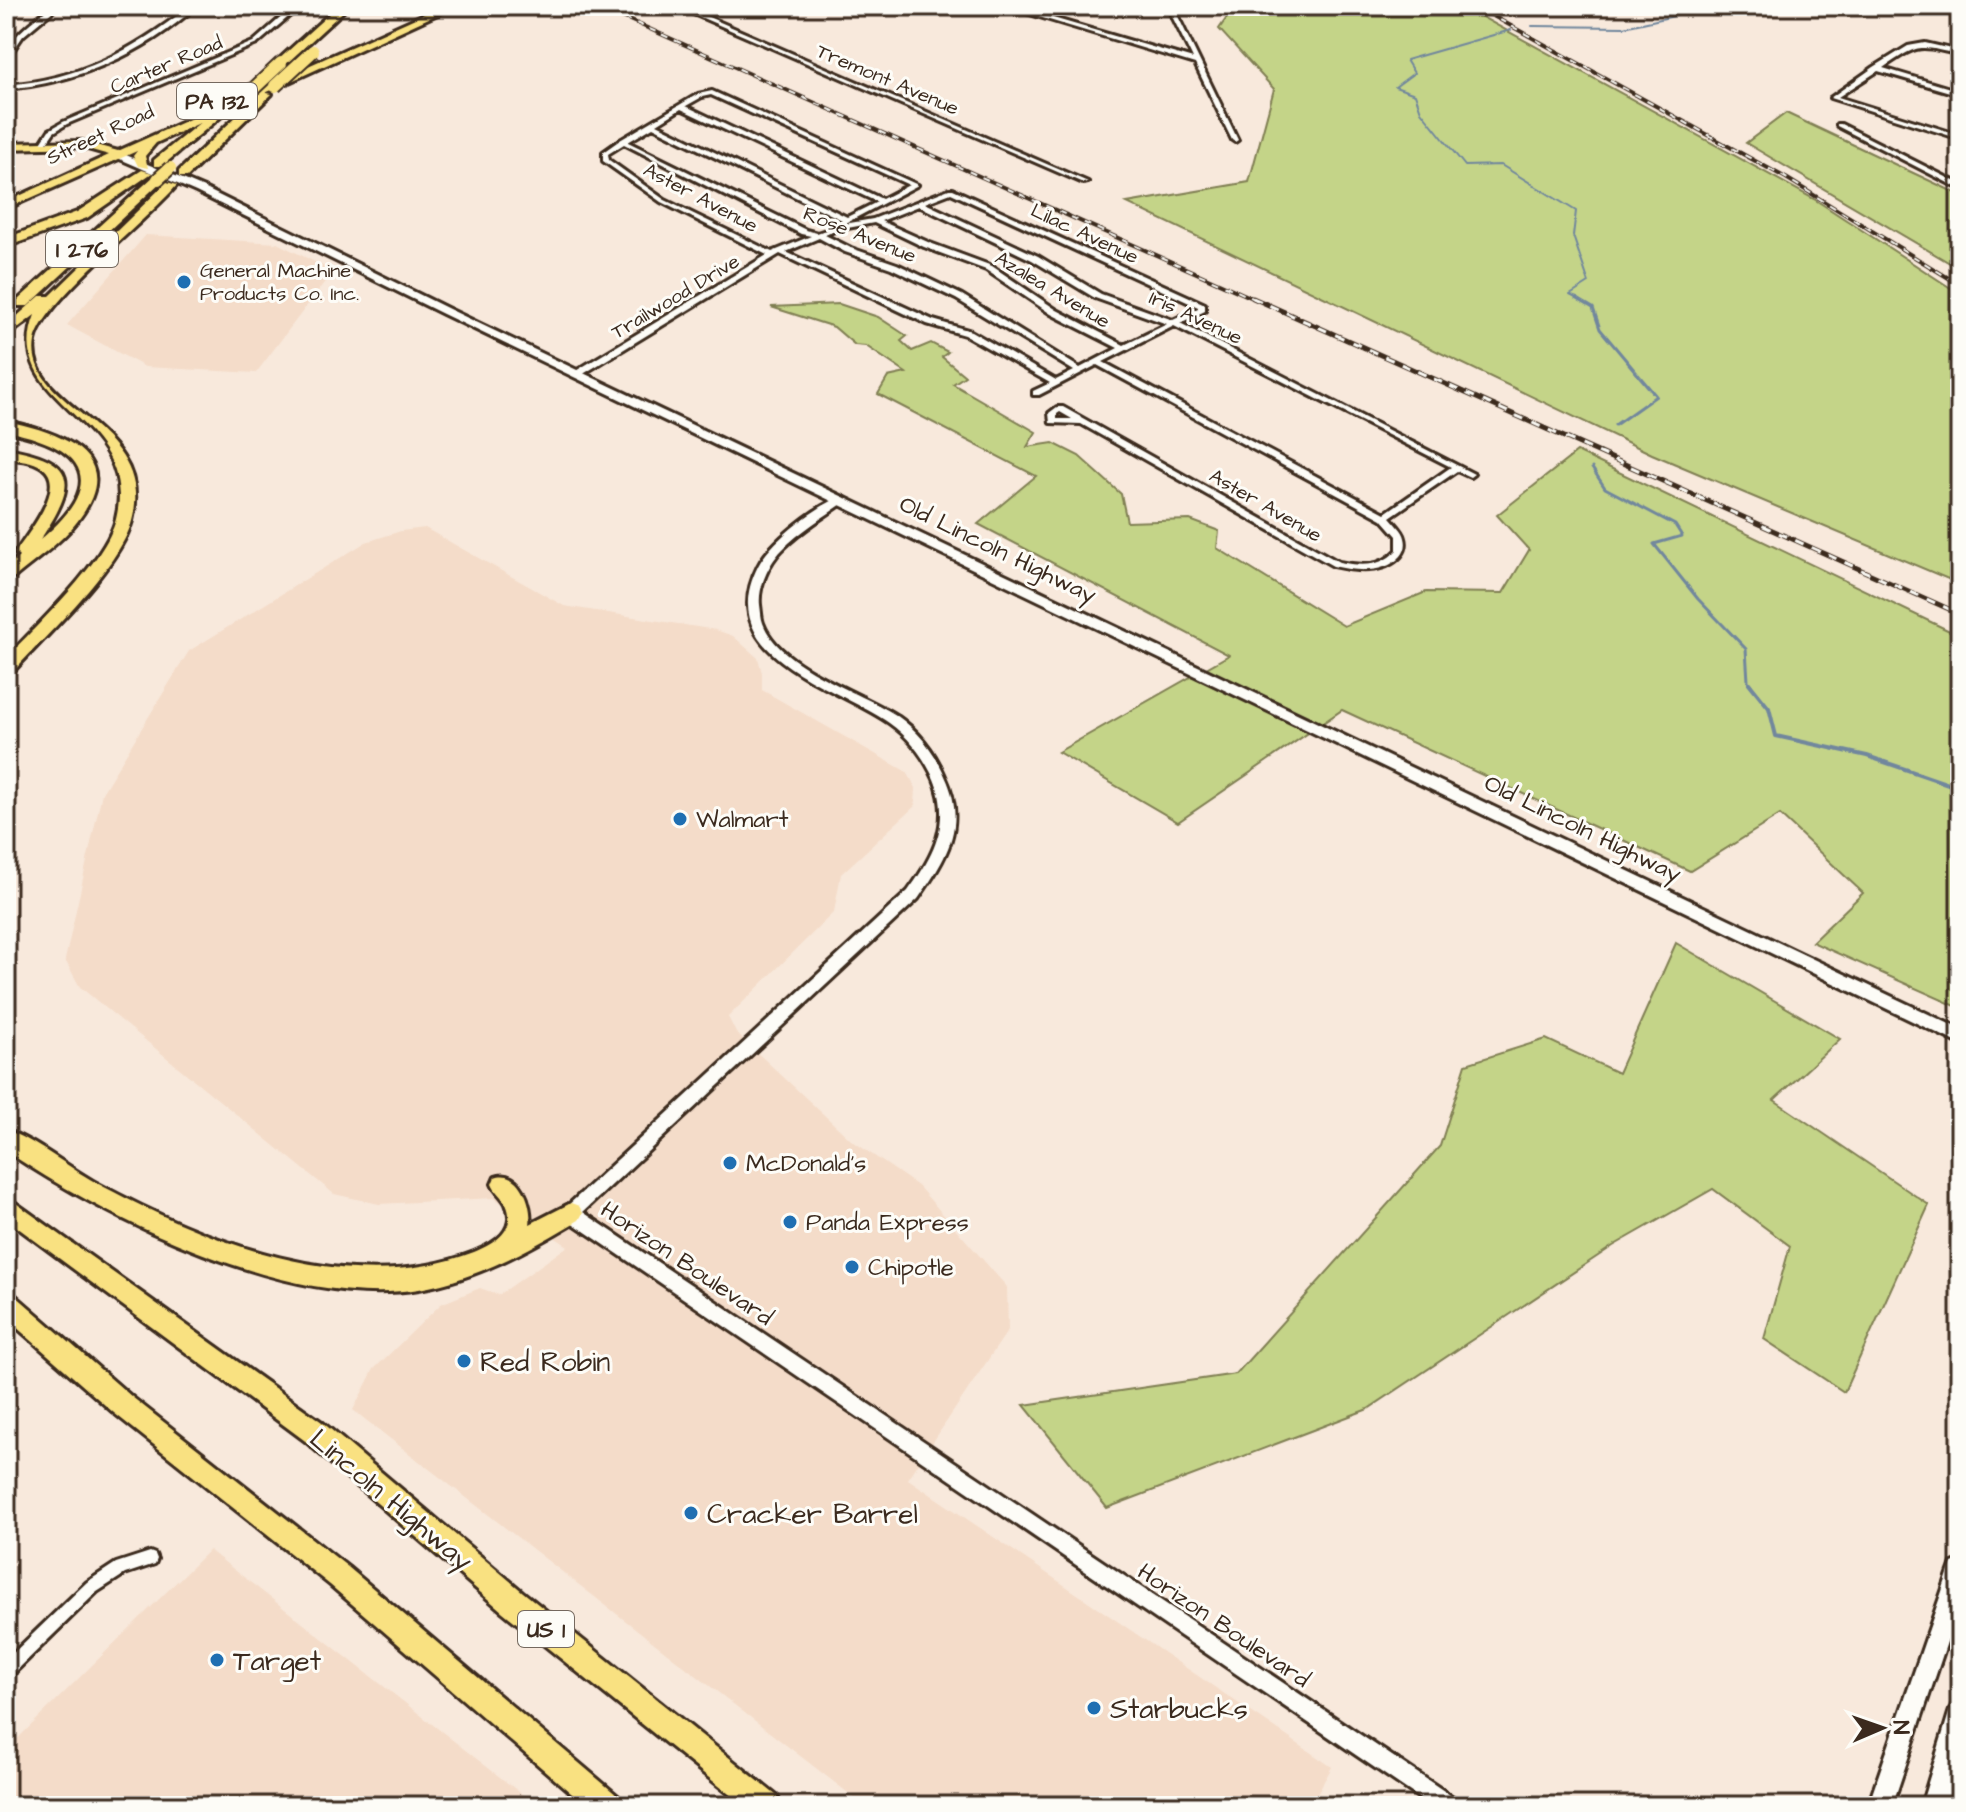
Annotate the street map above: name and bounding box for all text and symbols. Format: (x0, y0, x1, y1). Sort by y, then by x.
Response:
street label: Carter Road (106, 29, 227, 101)
street label: Tremont Avenue (812, 37, 963, 123)
road number: PA 132 (177, 83, 257, 119)
street label: Street Road (42, 98, 159, 172)
street label: Aster Avenue (638, 156, 763, 240)
street label: Lilac Avenue (1026, 197, 1143, 271)
street label: Rose Avenue (799, 200, 920, 270)
road number: I 276 (46, 231, 118, 267)
street label: Azalea Avenue (990, 244, 1116, 335)
street label: Trailwood Drive (606, 247, 745, 346)
place label: General Machine Products Co. Inc. (200, 257, 359, 308)
marker: General Machine Products Co. Inc. (175, 273, 193, 291)
street label: Iris Avenue (1144, 284, 1247, 352)
street label: Aster Avenue (1204, 462, 1327, 550)
street label: Old Lincoln Highway (893, 487, 1102, 613)
street label: Old Lincoln Highway (1478, 766, 1687, 892)
place label: Walmart (696, 803, 789, 837)
marker: Walmart (671, 810, 689, 828)
place label: McDonald's (746, 1147, 866, 1181)
marker: McDonald's (721, 1154, 739, 1172)
street label: Horizon Boulevard (593, 1193, 780, 1334)
place label: Panda Express (806, 1206, 969, 1240)
marker: Panda Express (781, 1213, 799, 1231)
place label: Chipotle (868, 1251, 954, 1285)
marker: Chipotle (843, 1258, 861, 1276)
place label: Red Robin (480, 1343, 610, 1382)
marker: Red Robin (455, 1352, 473, 1370)
street label: Lincoln Highway (300, 1420, 481, 1582)
place label: Cracker Barrel (707, 1495, 918, 1534)
marker: Cracker Barrel (682, 1504, 700, 1522)
street label: Horizon Boulevard (1130, 1555, 1317, 1696)
road number: US 1 (518, 1611, 574, 1647)
place label: Target (233, 1642, 322, 1682)
marker: Target (208, 1651, 226, 1669)
north arrow (1842, 1688, 1922, 1768)
place label: Starbucks (1110, 1690, 1248, 1729)
marker: Starbucks (1085, 1699, 1103, 1717)
text: N (1885, 1720, 1916, 1735)

